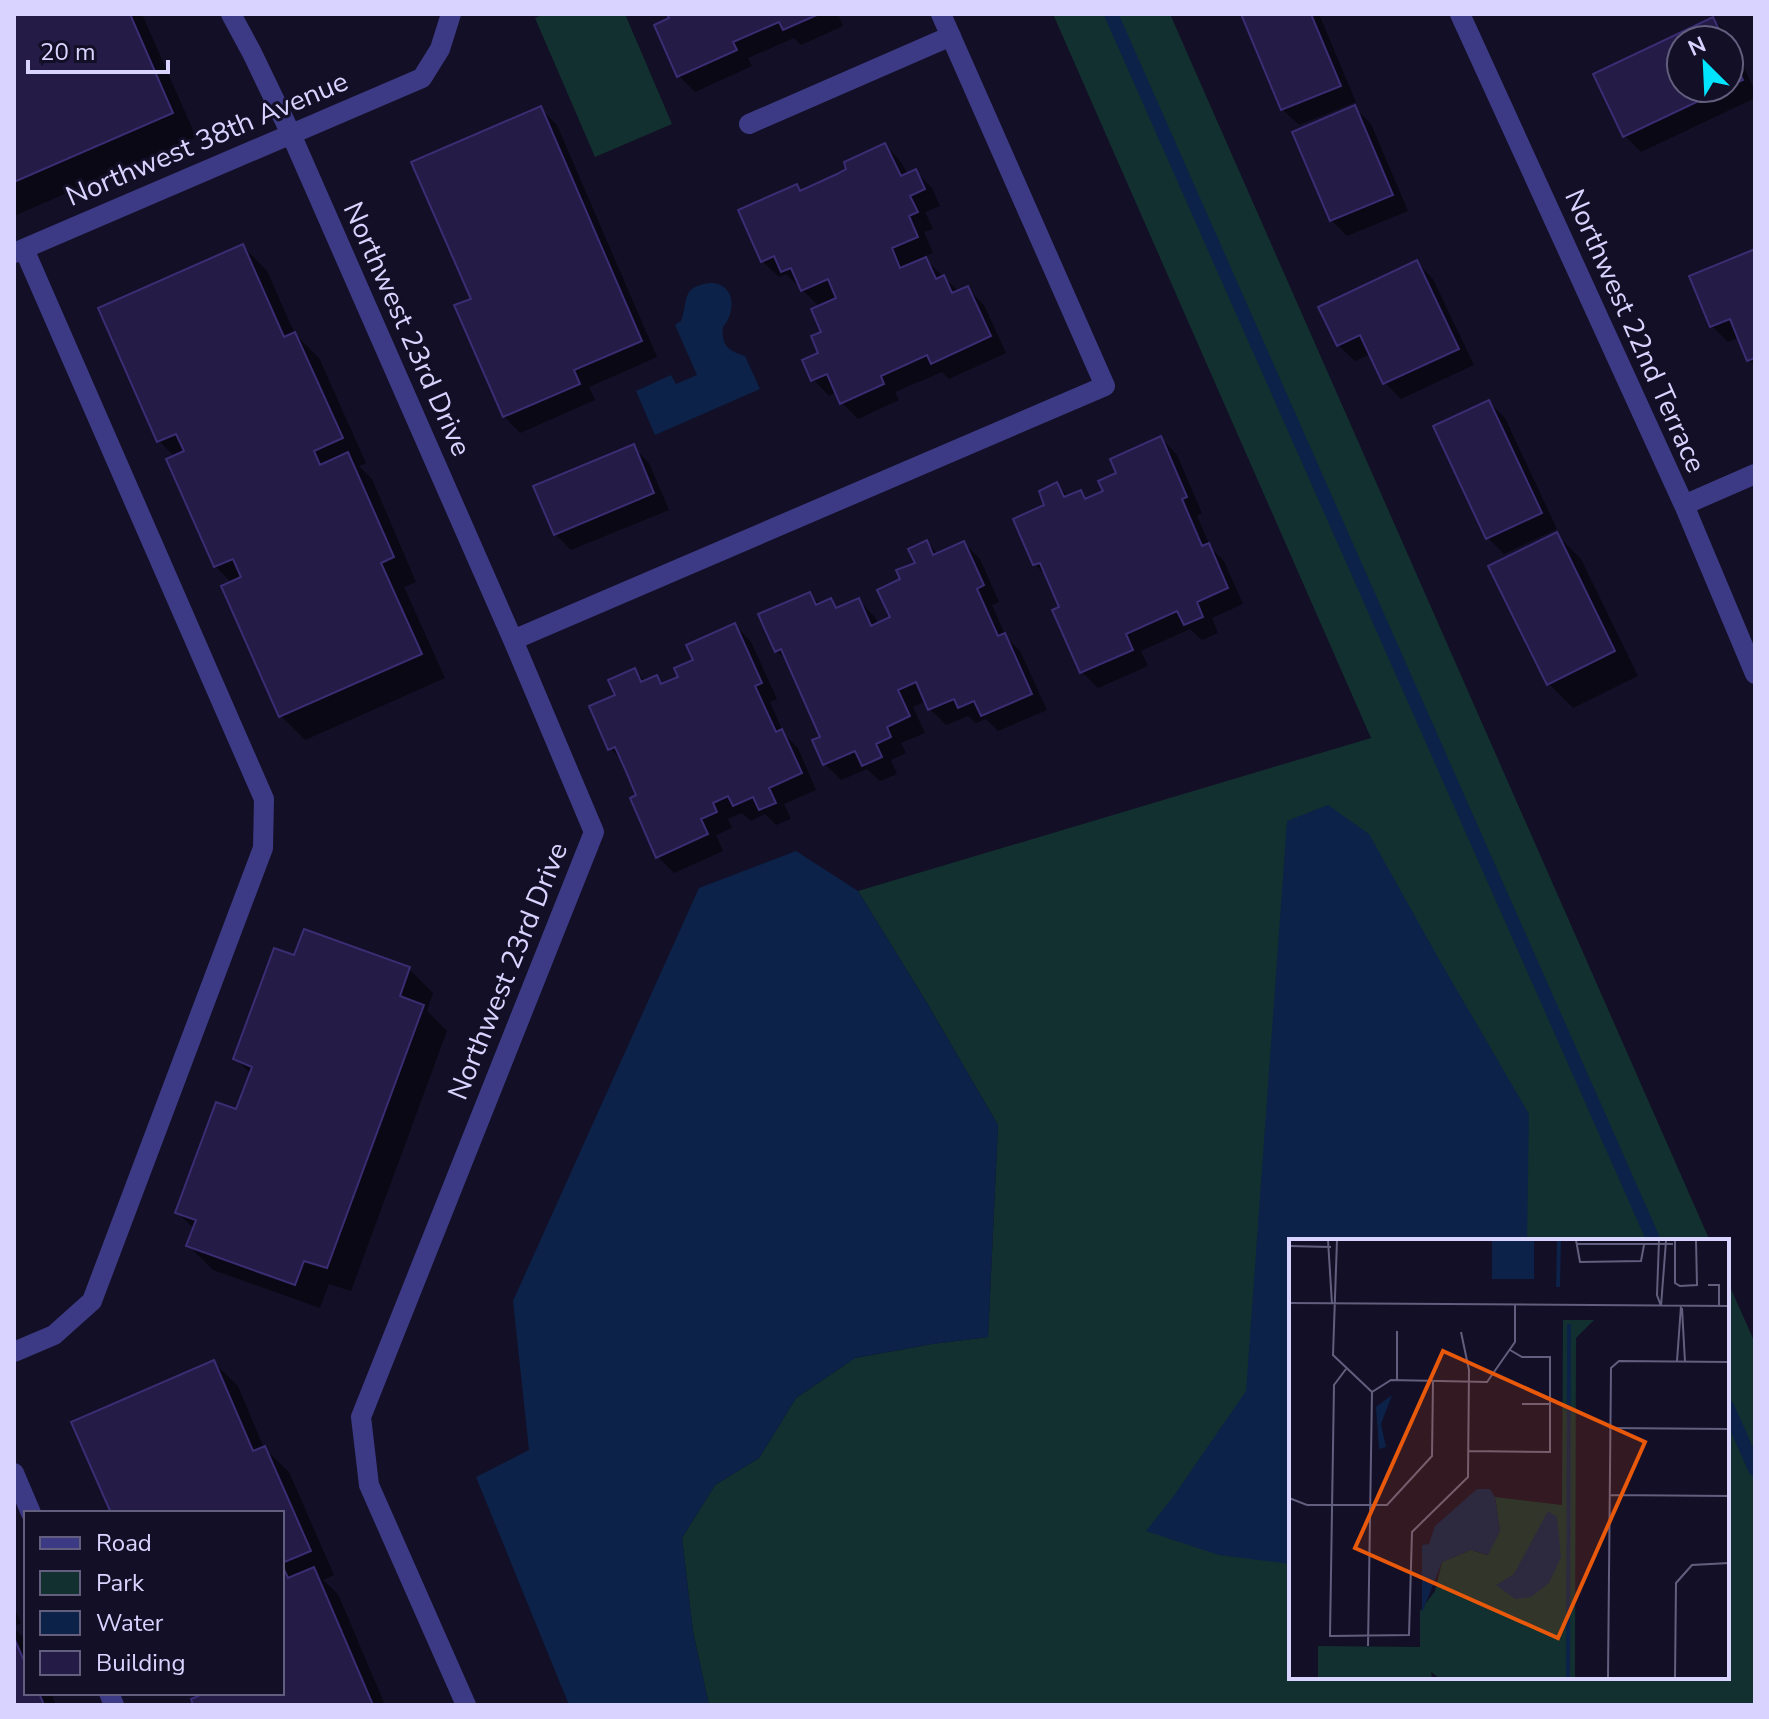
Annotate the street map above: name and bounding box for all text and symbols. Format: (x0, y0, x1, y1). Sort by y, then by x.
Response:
scale bar (28, 24, 168, 74)
north arrow (1665, 24, 1745, 104)
text: N (1684, 30, 1711, 64)
text: 20 m (40, 36, 96, 68)
street label: Northwest 38th Avenue (60, 62, 354, 216)
street label: Northwest 22nd Terrace (1555, 183, 1715, 479)
street label: Northwest 23rd Drive (334, 196, 480, 462)
street label: Northwest 23rd Drive (439, 837, 577, 1105)
inset map (1289, 1239, 1729, 1679)
legend (24, 1511, 284, 1695)
text: Road (96, 1527, 152, 1559)
text: Park (96, 1567, 145, 1599)
text: Water (96, 1607, 164, 1639)
text: Building (96, 1647, 186, 1679)

